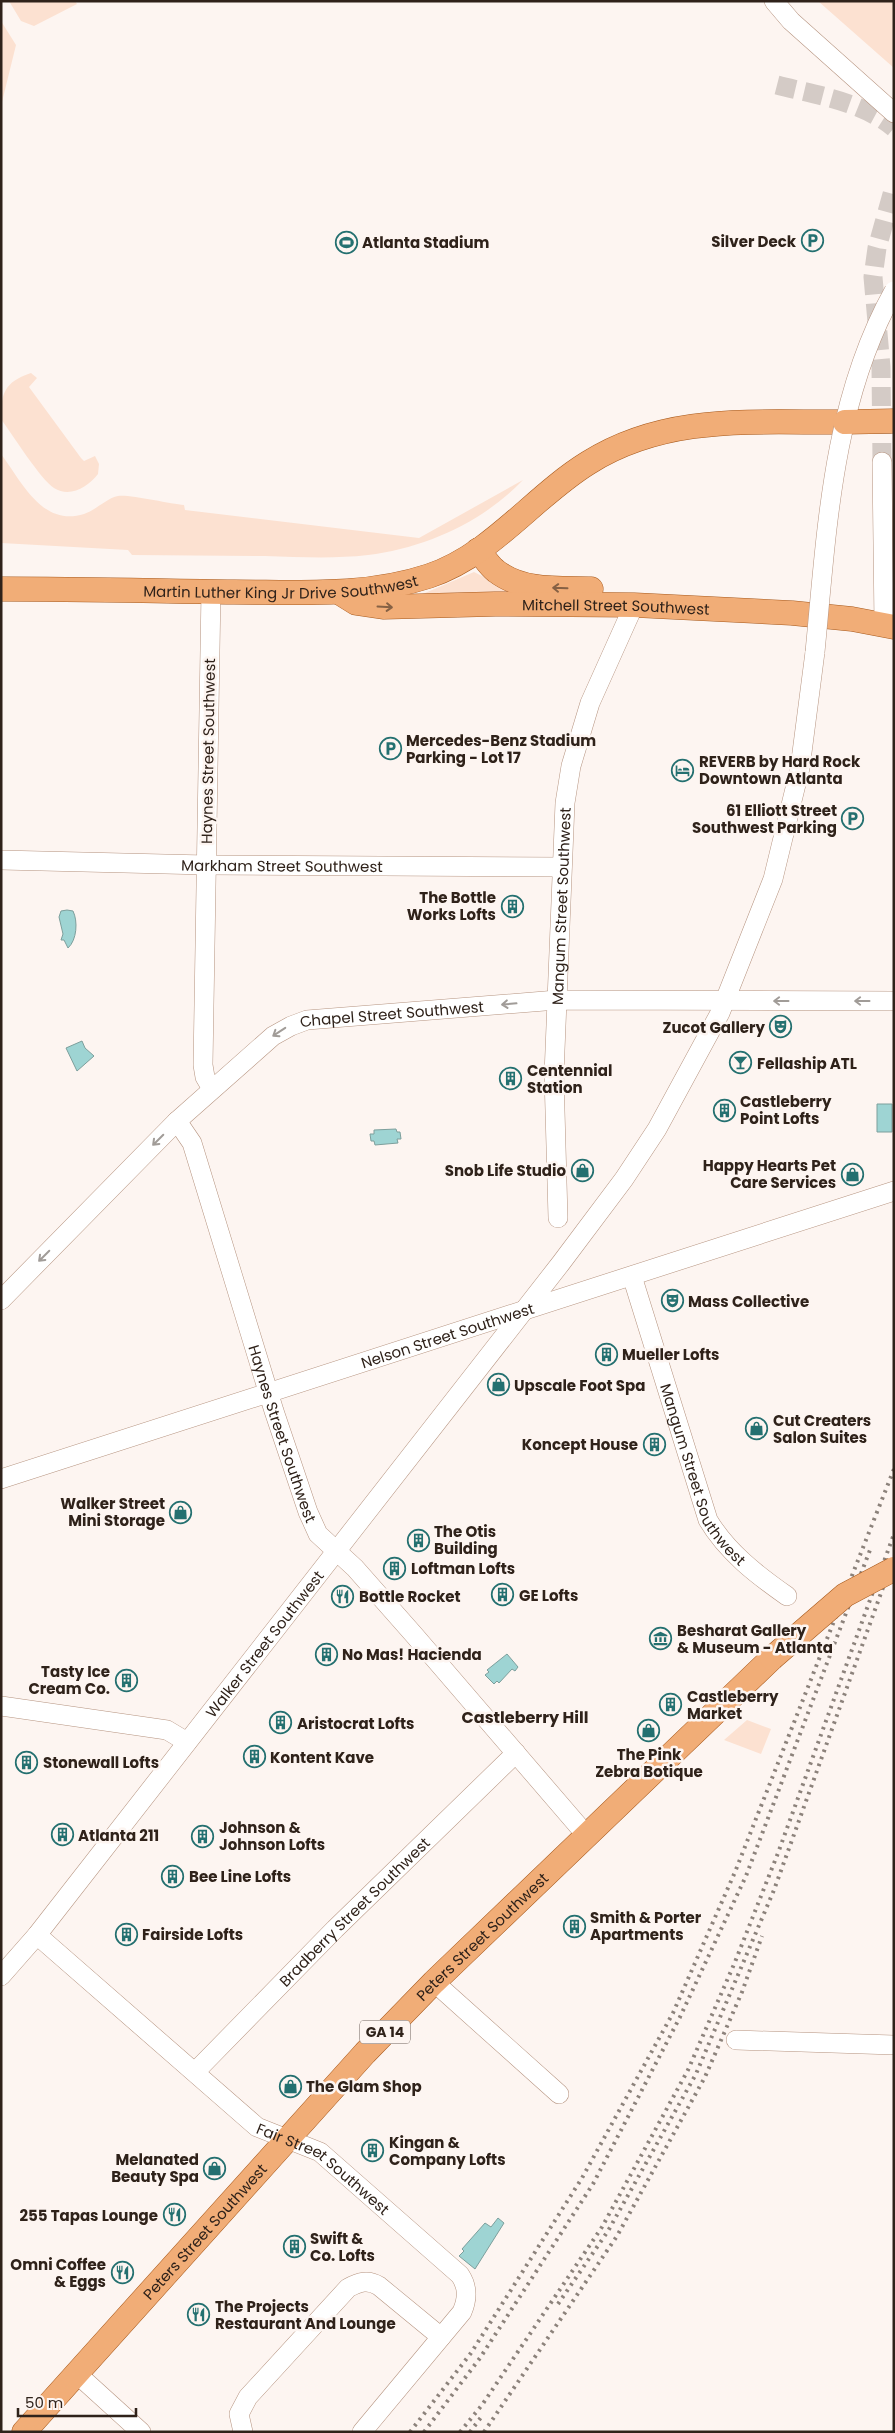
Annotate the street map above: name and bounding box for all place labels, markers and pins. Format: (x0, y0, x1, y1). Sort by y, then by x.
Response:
parking icon: Silver Deck (800, 229, 824, 253)
sports icon: Atlanta Stadium (334, 230, 358, 254)
place label: Silver Deck (711, 231, 797, 252)
place label: Atlanta Stadium (362, 232, 490, 253)
place label: Mercedes-Benz Stadium Parking - Lot 17 (406, 730, 596, 768)
parking icon: Mercedes-Benz Stadium Parking - Lot 17 (378, 737, 402, 761)
place label: REVERB by Hard Rock Downtown Atlanta (699, 751, 861, 789)
hotel icon: REVERB by Hard Rock Downtown Atlanta (671, 758, 695, 782)
place label: 61 Elliott Street Southwest Parking (692, 800, 837, 838)
parking icon: 61 Elliott Street Southwest Parking (841, 807, 865, 831)
place label: The Bottle Works Lofts (407, 887, 496, 925)
building icon: The Bottle Works Lofts (500, 894, 524, 918)
theatre icon: Zucot Gallery (769, 1015, 793, 1039)
place label: Zucot Gallery (662, 1017, 766, 1038)
bar icon: Fellaship ATL (729, 1051, 753, 1075)
place label: Fellaship ATL (757, 1053, 857, 1074)
place label: Centennial Station (527, 1060, 612, 1098)
building icon: Centennial Station (499, 1067, 523, 1091)
place label: Castleberry Point Lofts (740, 1091, 832, 1129)
building icon: Castleberry Point Lofts (712, 1098, 736, 1122)
place label: Happy Hearts Pet Care Services (703, 1155, 836, 1193)
shop icon: Snob Life Studio (570, 1158, 594, 1182)
place label: Snob Life Studio (445, 1160, 566, 1181)
shop icon: Happy Hearts Pet Care Services (840, 1162, 864, 1186)
theatre icon: Mass Collective (660, 1289, 684, 1313)
place label: Mass Collective (688, 1291, 809, 1312)
building icon: Mueller Lofts (594, 1342, 618, 1366)
place label: Mueller Lofts (622, 1344, 719, 1365)
shop icon: Upscale Foot Spa (486, 1373, 510, 1397)
place label: Upscale Foot Spa (514, 1375, 645, 1396)
place label: Cut Creaters Salon Suites (773, 1410, 871, 1448)
shop icon: Cut Creaters Salon Suites (745, 1417, 769, 1441)
building icon: Koncept House (642, 1432, 666, 1456)
place label: Koncept House (522, 1434, 638, 1455)
place label: Walker Street Mini Storage (60, 1493, 165, 1531)
shop icon: Walker Street Mini Storage (169, 1500, 193, 1524)
place label: The Otis Building (434, 1521, 498, 1559)
building icon: The Otis Building (406, 1528, 430, 1552)
building icon: Loftman Lofts (383, 1556, 407, 1580)
place label: Loftman Lofts (411, 1558, 515, 1579)
building icon: GE Lofts (491, 1583, 515, 1607)
restaurant icon: Bottle Rocket (331, 1584, 355, 1608)
place label: GE Lofts (519, 1585, 578, 1606)
place label: Bottle Rocket (359, 1586, 460, 1607)
place label: Besharat Gallery & Museum - Atlanta (677, 1620, 833, 1658)
museum icon: Besharat Gallery & Museum - Atlanta (649, 1627, 673, 1651)
building icon: No Mas! Hacienda (314, 1642, 338, 1666)
place label: No Mas! Hacienda (342, 1644, 482, 1665)
place label: Tasty Ice Cream Co. (28, 1661, 110, 1699)
building icon: Tasty Ice Cream Co. (114, 1668, 138, 1692)
place label: Castleberry Market (687, 1686, 779, 1724)
building icon: Castleberry Market (659, 1693, 683, 1717)
building icon: Aristocrat Lofts (269, 1711, 293, 1735)
place label: Aristocrat Lofts (297, 1713, 414, 1734)
shop icon: The Pink Zebra Botique (637, 1719, 661, 1743)
place label: The Pink Zebra Botique (595, 1744, 703, 1782)
building icon: Kontent Kave (242, 1745, 266, 1769)
place label: Kontent Kave (270, 1747, 374, 1768)
building icon: Stonewall Lofts (15, 1750, 39, 1774)
place label: Stonewall Lofts (43, 1752, 159, 1773)
place label: Johnson & Johnson Lofts (219, 1817, 325, 1855)
building icon: Atlanta 211 (50, 1823, 74, 1847)
building icon: Johnson & Johnson Lofts (191, 1824, 215, 1848)
place label: Atlanta 211 (78, 1825, 159, 1846)
building icon: Bee Line Lofts (161, 1864, 185, 1888)
place label: Bee Line Lofts (189, 1866, 291, 1887)
place label: Smith & Porter Apartments (590, 1907, 702, 1945)
building icon: Smith & Porter Apartments (562, 1914, 586, 1938)
building icon: Fairside Lofts (114, 1922, 138, 1946)
place label: Fairside Lofts (142, 1924, 243, 1945)
shop icon: The Glam Shop (278, 2074, 302, 2098)
place label: The Glam Shop (306, 2076, 422, 2097)
place label: Kingan & Company Lofts (389, 2132, 506, 2170)
building icon: Kingan & Company Lofts (361, 2139, 385, 2163)
place label: Melanated Beauty Spa (111, 2149, 199, 2187)
shop icon: Melanated Beauty Spa (203, 2156, 227, 2180)
restaurant icon: 255 Tapas Lounge (162, 2203, 186, 2227)
place label: 255 Tapas Lounge (19, 2205, 158, 2226)
place label: Swift & Co. Lofts (310, 2228, 375, 2266)
building icon: Swift & Co. Lofts (282, 2235, 306, 2259)
place label: Omni Coffee & Eggs (10, 2254, 106, 2292)
restaurant icon: Omni Coffee & Eggs (110, 2261, 134, 2285)
place label: The Projects Restaurant And Lounge (215, 2296, 396, 2334)
restaurant icon: The Projects Restaurant And Lounge (187, 2303, 211, 2327)

